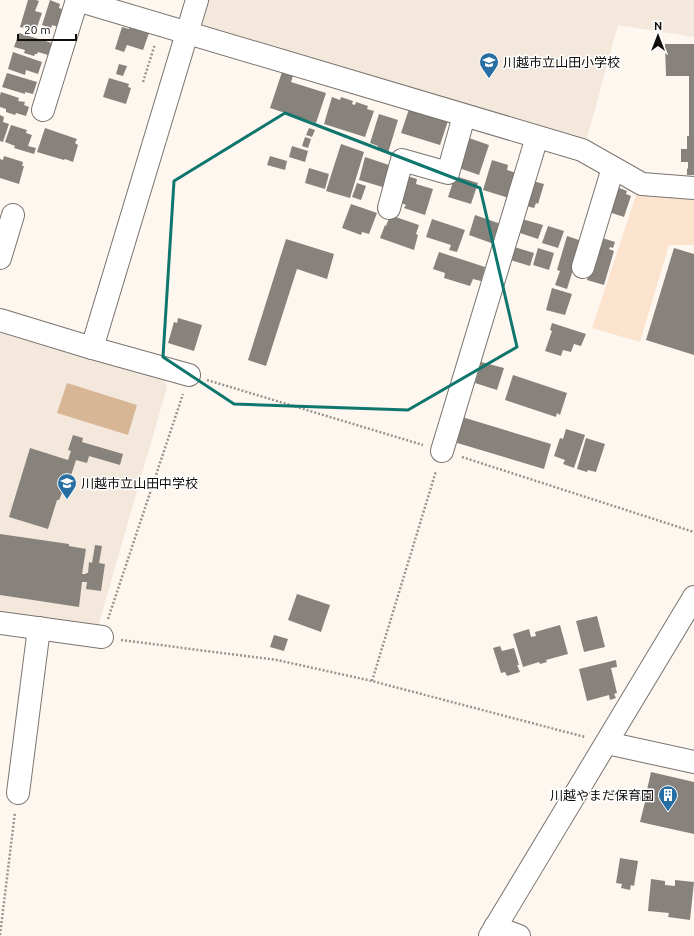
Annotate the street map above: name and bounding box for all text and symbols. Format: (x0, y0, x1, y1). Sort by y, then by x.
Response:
scale bar (18, 16, 76, 42)
north arrow (638, 16, 678, 56)
text: N (654, 20, 662, 32)
text: 20 m (24, 23, 51, 36)
school or university icon: 川越市立山田小学校 (478, 51, 500, 79)
place label: 川越市立山田小学校 (503, 55, 620, 69)
school or university icon: 川越市立山田中学校 (56, 472, 78, 500)
place label: 川越市立山田中学校 (81, 476, 198, 490)
building icon: 川越やまだ保育園 (657, 784, 679, 812)
place label: 川越やまだ保育園 (550, 788, 654, 802)

